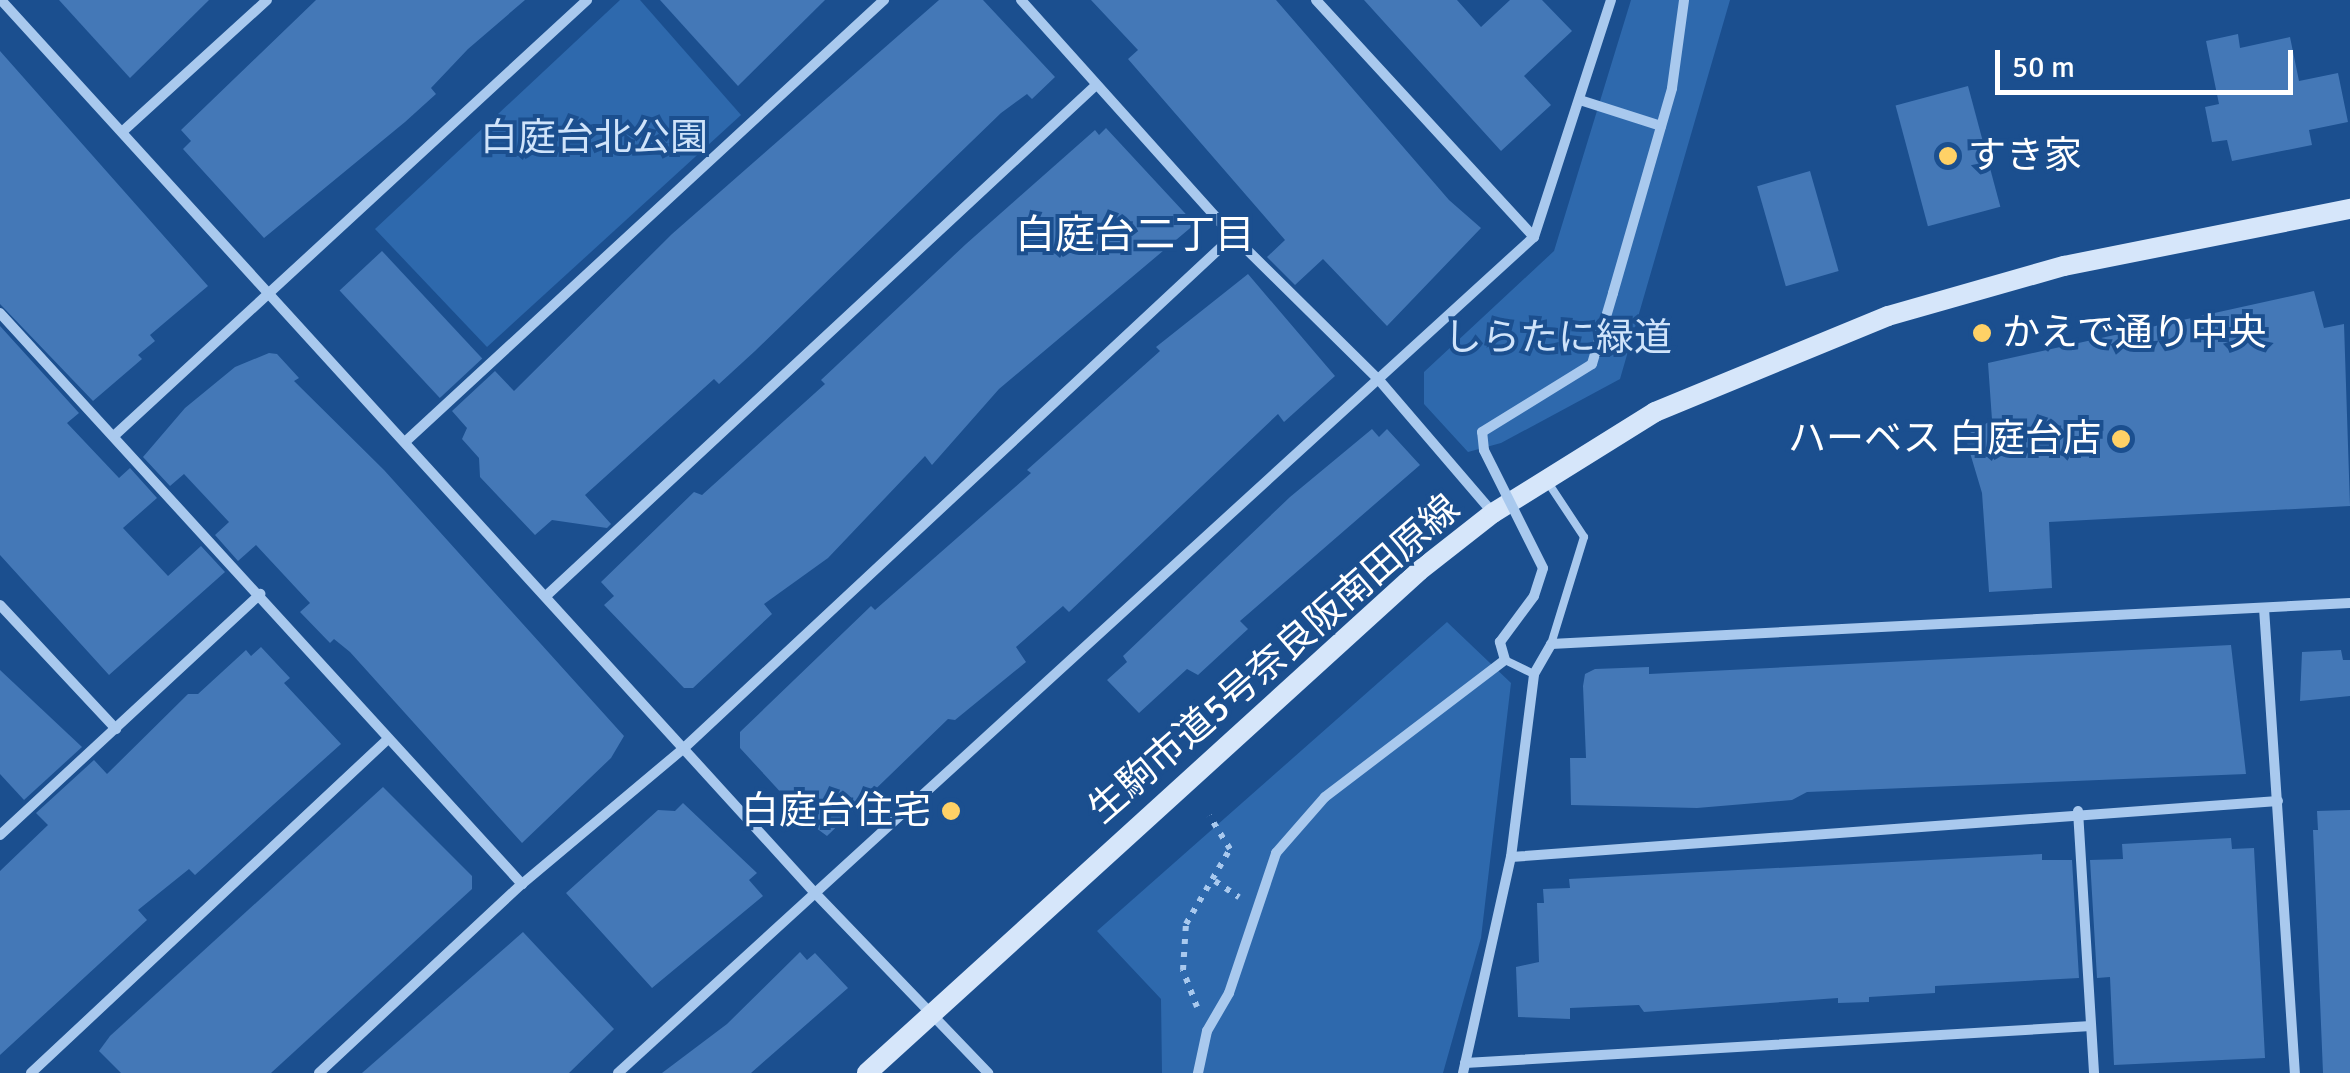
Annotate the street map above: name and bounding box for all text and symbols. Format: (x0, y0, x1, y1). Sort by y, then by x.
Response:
scale bar (2000, 30, 2298, 92)
text: 50 m (2012, 49, 2075, 86)
park label: 白庭台北公園 (480, 115, 708, 161)
place label: すき家 (1968, 133, 2082, 179)
marker: すき家 (1937, 145, 1959, 167)
district label: 白庭台二丁目 (1015, 211, 1255, 259)
place label: かえで通り中央 (2002, 310, 2268, 356)
park label: しらたに緑道 (1444, 315, 1672, 361)
marker: かえで通り中央 (1971, 322, 1993, 344)
place label: ハーベス 白庭台店 (1789, 416, 2101, 462)
marker: ハーベス 白庭台店 (2110, 428, 2132, 450)
street label: 生駒市道5号奈良阪南田原線 (1079, 485, 1469, 833)
place label: 白庭台住宅 (741, 788, 931, 834)
marker: 白庭台住宅 (940, 800, 962, 822)

